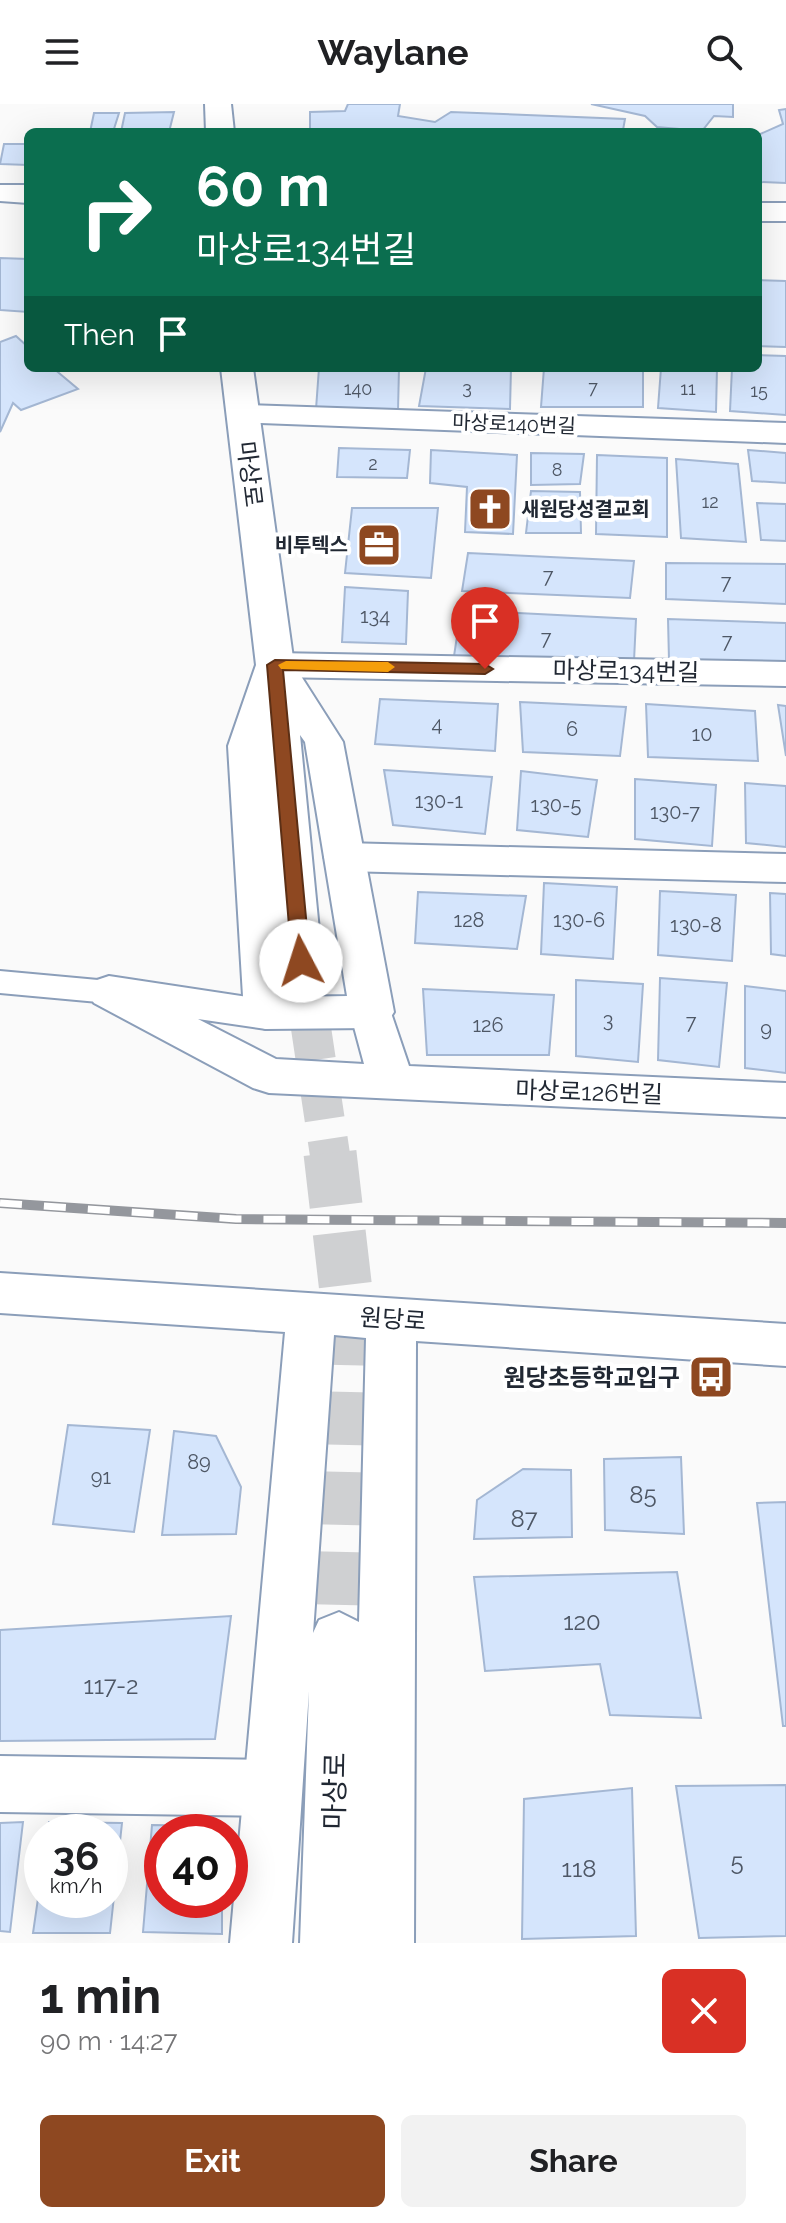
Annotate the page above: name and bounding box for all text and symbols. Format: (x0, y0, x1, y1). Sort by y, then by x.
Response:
icon: menu (40, 30, 84, 74)
icon: search (702, 30, 746, 74)
text: Waylane (318, 31, 468, 73)
text: 60 m (196, 153, 330, 219)
icon: right (64, 160, 168, 264)
text: 마상로134번길 (196, 228, 416, 270)
icon: arrive (151, 312, 195, 356)
text: Then (64, 317, 135, 352)
house number: 3 (462, 377, 472, 398)
house number: 7 (588, 377, 598, 398)
house number: 140 (344, 378, 372, 399)
house number: 11 (680, 378, 696, 399)
house number: 15 (750, 380, 768, 401)
street label: 마상로140번길 (452, 410, 576, 438)
street label: 마상로 (232, 439, 268, 509)
house number: 2 (368, 453, 378, 474)
house number: 8 (552, 459, 562, 480)
church icon: 새원당성결교회 (466, 485, 514, 533)
house number: 12 (701, 491, 719, 512)
place label: 새원당성결교회 (521, 497, 650, 521)
office icon: 비투텍스 (355, 521, 403, 569)
place label: 비투텍스 (274, 533, 348, 557)
house number: 7 (543, 564, 554, 588)
house number: 7 (721, 570, 732, 594)
pin (451, 587, 519, 669)
icon: arrive (463, 599, 507, 643)
house number: 134 (360, 604, 390, 628)
house number: 7 (541, 626, 552, 650)
house number: 7 (722, 629, 733, 653)
street label: 마상로134번길 (552, 655, 700, 687)
house number: 4 (432, 712, 443, 736)
house number: 6 (566, 717, 578, 741)
house number: 10 (692, 722, 712, 746)
house number: 130-1 (415, 789, 464, 813)
house number: 130-5 (531, 793, 582, 817)
house number: 130-7 (650, 800, 700, 824)
house number: 128 (454, 908, 484, 932)
house number: 130-6 (553, 908, 605, 932)
house number: 130-8 (670, 913, 722, 937)
position arrow (259, 919, 343, 1003)
house number: 3 (603, 1008, 613, 1032)
house number: 7 (686, 1010, 697, 1034)
house number: 126 (472, 1013, 504, 1037)
house number: 9 (760, 1017, 772, 1041)
street label: 마상로126번길 (515, 1075, 663, 1109)
street label: 원당로 (359, 1302, 427, 1336)
bus stop icon: 원당초등학교입구 (687, 1353, 735, 1401)
place label: 원당초등학교입구 (503, 1363, 680, 1392)
house number: 89 (187, 1450, 211, 1474)
house number: 91 (91, 1465, 112, 1489)
house number: 85 (629, 1480, 657, 1509)
house number: 87 (510, 1504, 538, 1533)
house number: 120 (563, 1607, 601, 1636)
house number: 117-2 (83, 1671, 139, 1700)
street label: 마상로 (318, 1752, 352, 1830)
speed limit sign: 40 (144, 1814, 248, 1918)
text: 36 (53, 1832, 99, 1879)
house number: 5 (730, 1847, 744, 1876)
house number: 118 (562, 1854, 596, 1883)
text: km/h (50, 1874, 102, 1898)
text: 1 min (40, 1968, 161, 2024)
button: close (662, 1969, 746, 2053)
text: 90 m · 14:27 (40, 2026, 178, 2056)
button: Exit (40, 2115, 385, 2207)
button: Share (401, 2115, 746, 2207)

